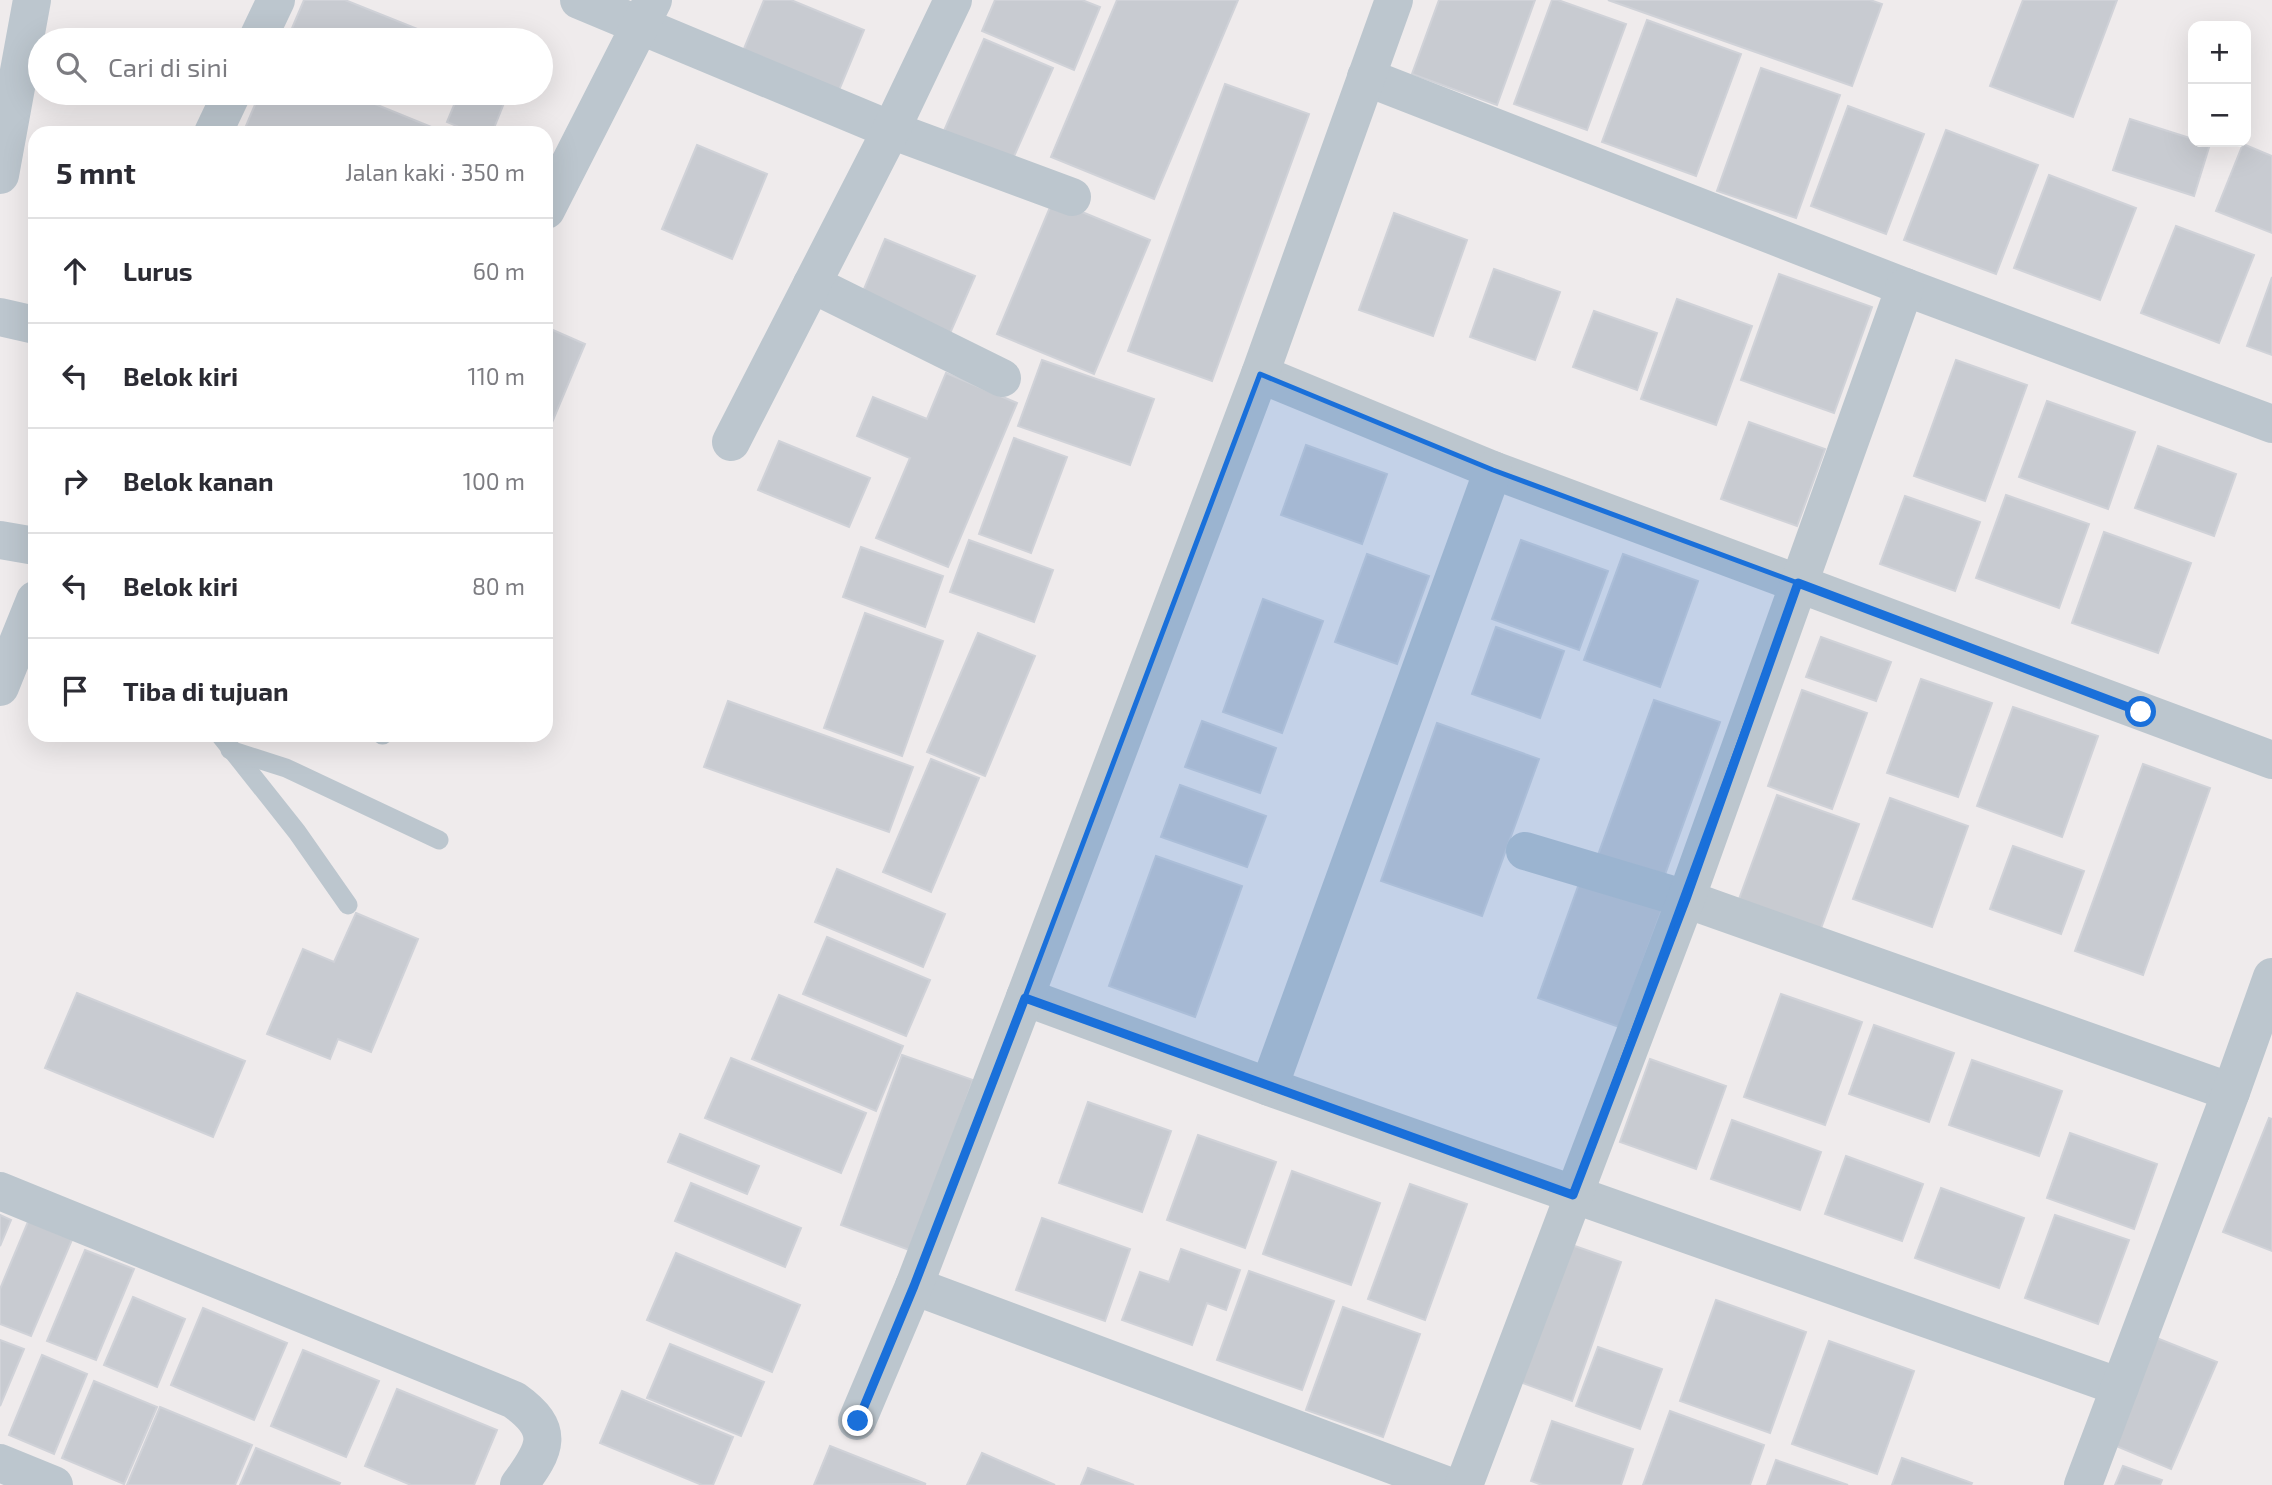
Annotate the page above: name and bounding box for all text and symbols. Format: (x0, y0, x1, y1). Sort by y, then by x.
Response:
map controls (2188, 21, 2251, 147)
button: + (2188, 21, 2251, 84)
search box (28, 28, 553, 105)
icon: search (52, 48, 90, 86)
text: Cari di sini (108, 51, 228, 82)
button: − (2188, 84, 2251, 147)
text: 5 mnt (56, 154, 136, 190)
text: Jalan kaki · 350 m (345, 158, 525, 186)
icon: ahead (56, 252, 94, 290)
text: Lurus (123, 255, 193, 286)
text: 60 m (473, 257, 525, 285)
icon: left (56, 357, 94, 395)
text: Belok kiri (123, 360, 238, 391)
text: 110 m (468, 362, 525, 390)
icon: right (56, 462, 94, 500)
text: Belok kanan (123, 465, 274, 496)
text: 100 m (463, 467, 525, 495)
icon: left (56, 567, 94, 605)
text: Belok kiri (123, 570, 238, 601)
text: 80 m (472, 572, 525, 600)
icon: arrive (56, 672, 94, 710)
text: Tiba di tujuan (123, 675, 289, 706)
route start (2125, 696, 2156, 727)
route end (842, 1405, 873, 1436)

